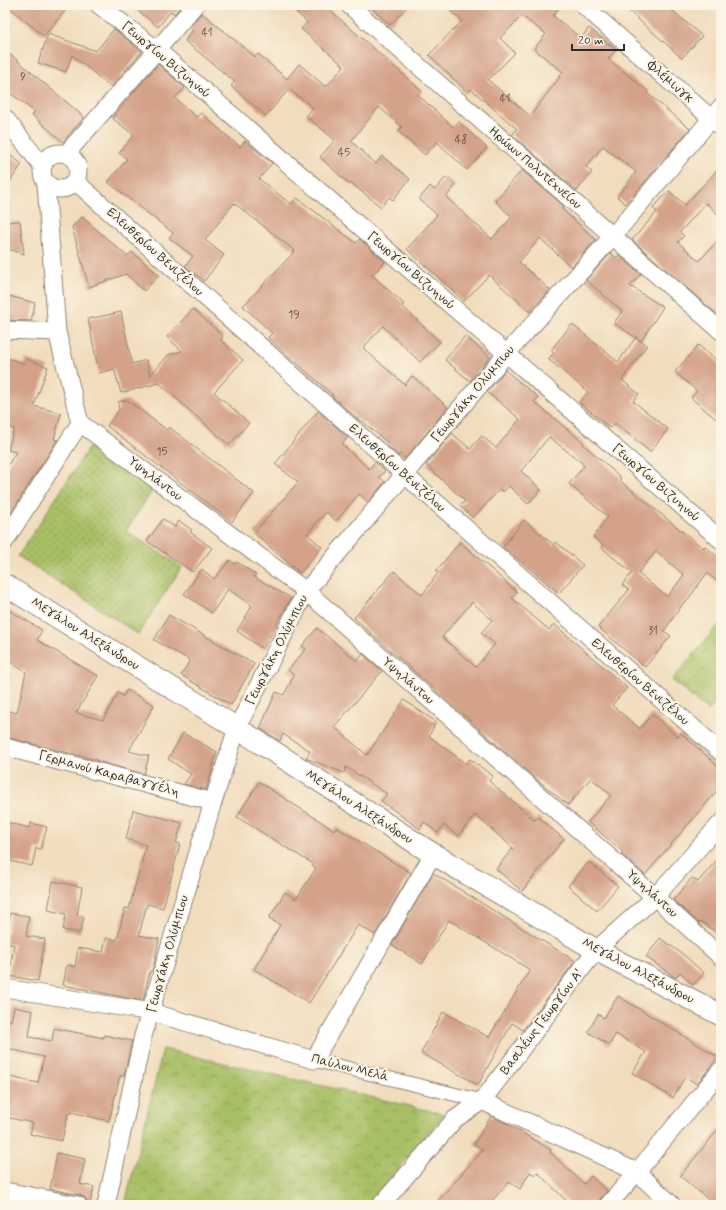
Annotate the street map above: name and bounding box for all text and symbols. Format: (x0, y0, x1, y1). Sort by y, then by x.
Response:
street label: Γεωργίου Βιζυηνού (118, 18, 214, 102)
house number: 41 (201, 26, 213, 40)
scale bar (572, 26, 624, 52)
text: 20 m (578, 33, 604, 49)
street label: Φλέμινγκ (643, 56, 697, 107)
house number: 9 (20, 70, 26, 84)
house number: 41 (499, 92, 511, 106)
street label: Ηρώων Πολυτεχνείου (485, 123, 585, 213)
house number: 48 (455, 133, 467, 147)
house number: 45 (338, 146, 350, 160)
street label: Ελευθερίου Βενιζέλου (103, 204, 207, 300)
street label: Γεωργίου Βιζυηνού (363, 228, 459, 314)
house number: 19 (288, 308, 300, 322)
street label: Γεωργάκη Ολύμπιου (428, 342, 519, 446)
street label: Ελευθερίου Βενιζέλου (345, 420, 449, 516)
street label: Γεωργίου Βιζυηνού (608, 440, 704, 526)
house number: 15 (157, 445, 168, 459)
street label: Υψηλάντου (124, 453, 186, 505)
street label: Γεωργάκη Ολύμπιου (242, 592, 312, 708)
street label: Μεγάλου Αλεξάνδρου (27, 594, 143, 674)
house number: 31 (648, 624, 658, 638)
street label: Ελευθερίου Βενιζέλου (587, 635, 693, 729)
street label: Υψηλάντου (378, 654, 438, 708)
street label: Γερμανού Καραβαγγέλη (37, 747, 181, 801)
street label: Μεγάλου Αλεξάνδρου (302, 766, 416, 848)
street label: Υψηλάντου (623, 866, 682, 922)
street label: Γεωργάκη Ολύμπιου (143, 893, 193, 1015)
street label: Μεγάλου Αλεξάνδρου (579, 934, 697, 1008)
street label: Βασιλέως Γεωργίου Α' (497, 966, 587, 1078)
street label: Παύλου Μελά (310, 1050, 390, 1086)

